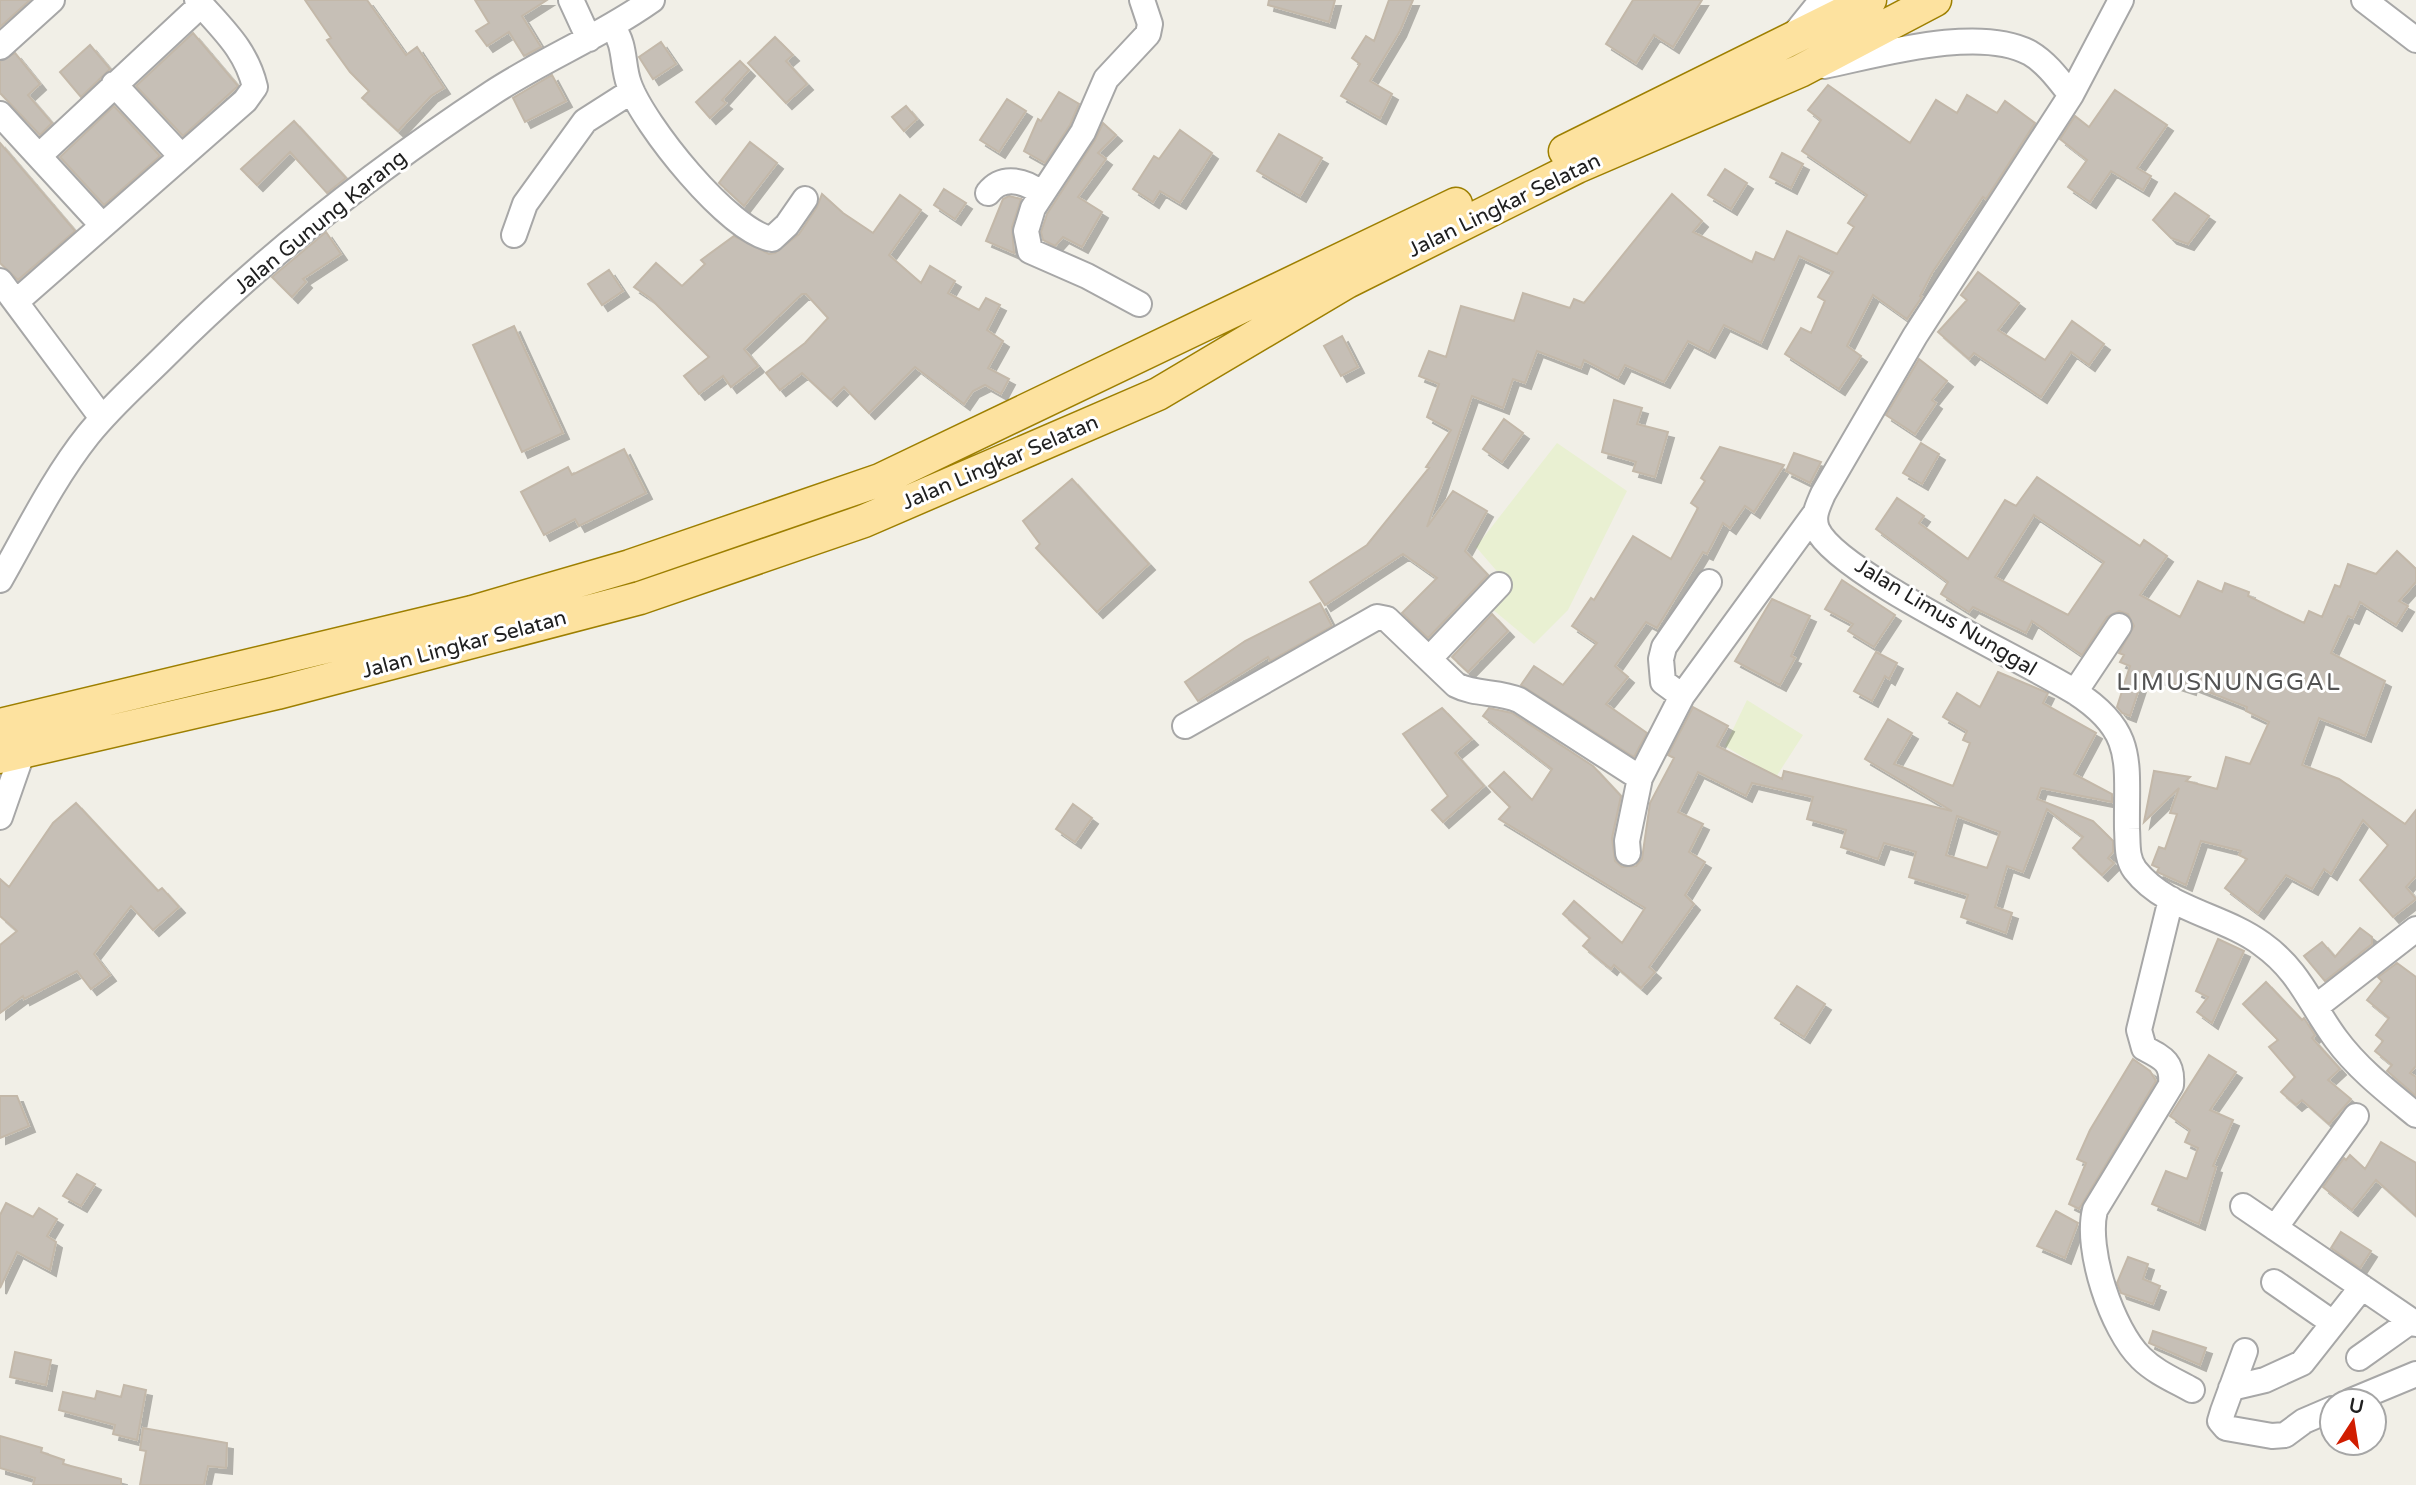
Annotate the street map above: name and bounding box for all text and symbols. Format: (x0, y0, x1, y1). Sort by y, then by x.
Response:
street label: Jalan Gunung Karang (229, 145, 411, 300)
street label: Jalan Lingkar Selatan (1404, 148, 1605, 263)
street label: Jalan Lingkar Selatan (898, 410, 1102, 515)
street label: Jalan Limus Nunggal (1850, 553, 2041, 682)
street label: Jalan Lingkar Selatan (359, 605, 569, 684)
district label: LIMUSNUNGGAL (2116, 668, 2342, 697)
north arrow (2318, 1387, 2388, 1457)
text: U (2347, 1394, 2366, 1419)

